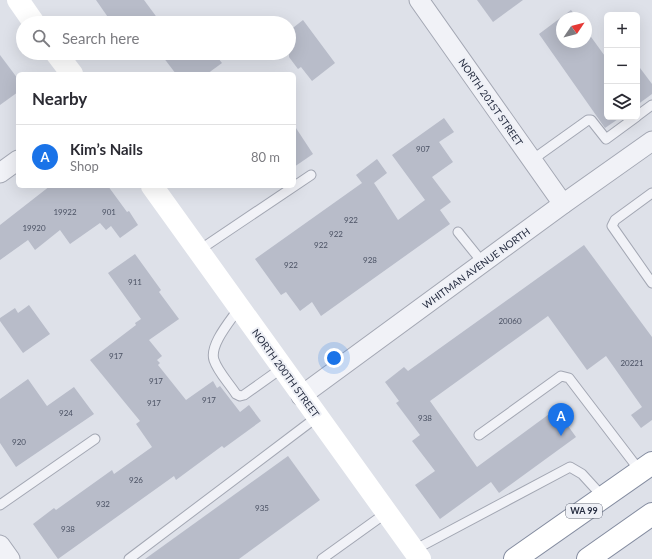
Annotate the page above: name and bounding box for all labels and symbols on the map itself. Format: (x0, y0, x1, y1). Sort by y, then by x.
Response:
north arrow (556, 12, 592, 48)
street label: NORTH 201ST STREET (456, 56, 526, 148)
house number: 907 (416, 144, 430, 154)
house number: 19922 (53, 207, 77, 217)
house number: 901 (102, 207, 116, 217)
house number: 922 (344, 215, 358, 225)
house number: 19920 (22, 223, 46, 233)
street label: WHITMAN AVENUE NORTH (420, 225, 532, 311)
house number: 922 (329, 229, 343, 239)
house number: 922 (314, 240, 328, 250)
house number: 928 (363, 255, 377, 265)
house number: 922 (284, 260, 298, 270)
house number: 911 (128, 277, 142, 287)
house number: 20060 (498, 316, 522, 326)
street label: NORTH 200TH STREET (250, 326, 322, 420)
your location (324, 348, 344, 368)
house number: 917 (109, 351, 123, 361)
house number: 20221 (620, 358, 644, 368)
house number: 917 (149, 376, 163, 386)
house number: 917 (202, 395, 216, 405)
house number: 917 (147, 398, 161, 408)
pin: A (548, 403, 574, 436)
house number: 924 (59, 408, 73, 418)
house number: 938 (418, 413, 432, 423)
house number: 920 (12, 437, 26, 447)
house number: 926 (129, 475, 143, 485)
house number: 932 (96, 499, 110, 509)
house number: 935 (255, 503, 269, 513)
road number: WA 99 (566, 504, 602, 518)
house number: 938 (61, 524, 75, 534)

